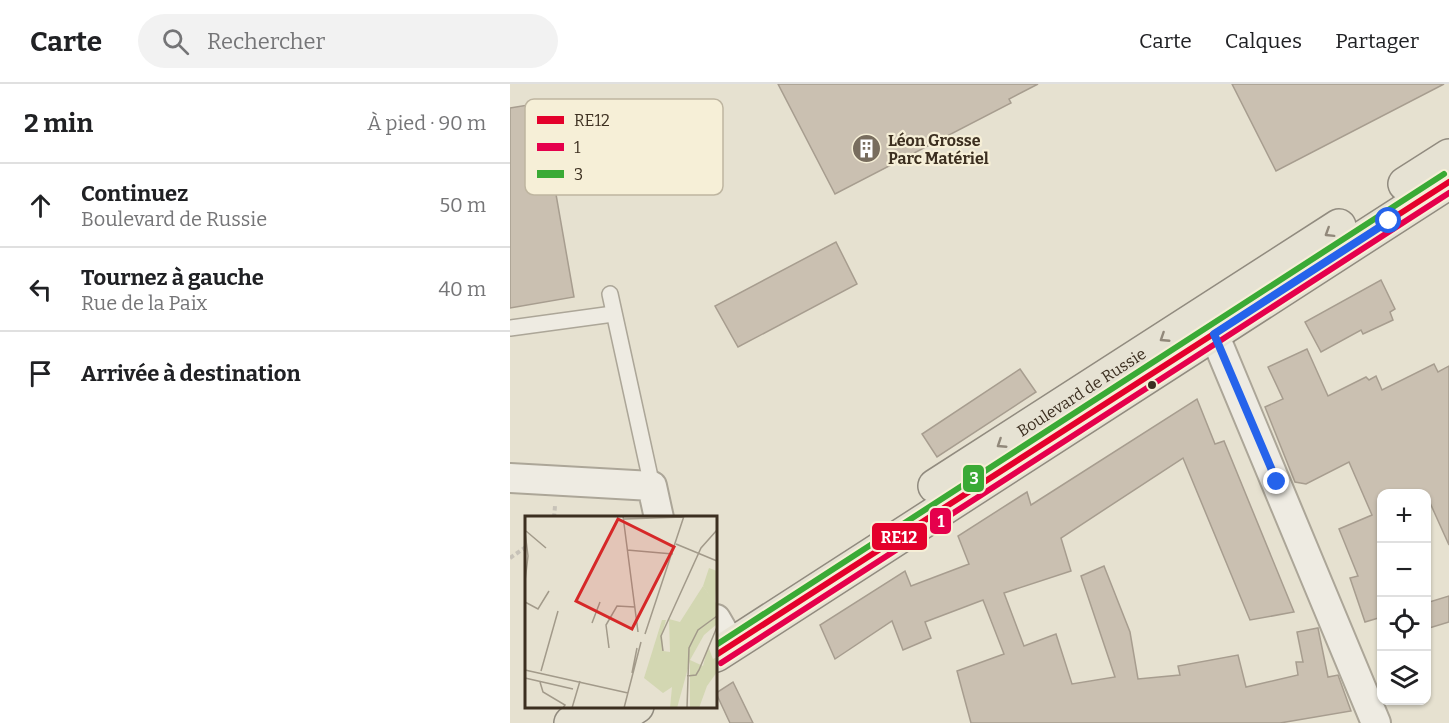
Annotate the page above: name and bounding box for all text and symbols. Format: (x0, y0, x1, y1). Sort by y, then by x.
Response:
search box (138, 14, 558, 68)
text: Carte (30, 25, 102, 58)
icon: search (159, 25, 192, 58)
text: Rechercher (207, 28, 325, 55)
text: Carte (1139, 28, 1192, 54)
text: Calques (1225, 28, 1302, 54)
text: Partager (1335, 28, 1419, 54)
legend (525, 99, 723, 195)
text: 2 min (24, 108, 93, 139)
text: À pied · 90 m (367, 111, 486, 135)
text: RE12 (574, 111, 610, 130)
place label: Léon Grosse Parc Matériel (888, 131, 989, 168)
building icon: Léon Grosse Parc Matériel (851, 133, 883, 165)
text: 1 (574, 138, 581, 157)
text: 3 (574, 165, 583, 184)
text: Continuez (81, 180, 188, 207)
icon: ahead (24, 189, 57, 222)
text: 50 m (439, 193, 486, 217)
text: Boulevard de Russie (81, 207, 267, 231)
route start (1375, 207, 1401, 233)
one-way arrow (1325, 225, 1335, 237)
text: Tournez à gauche (81, 264, 264, 291)
icon: left (24, 273, 57, 306)
text: 40 m (438, 277, 486, 301)
text: Rue de la Paix (81, 291, 207, 315)
one-way arrow (1160, 330, 1171, 341)
street label: Boulevard de Russie (1013, 343, 1149, 440)
icon: arrive (24, 357, 57, 390)
text: Arrivée à destination (81, 360, 301, 387)
unlabelled marker (1146, 379, 1158, 391)
one-way arrow (997, 436, 1007, 448)
line badge: 3 (962, 464, 985, 493)
route end (1263, 468, 1289, 494)
text: 3 (969, 469, 979, 488)
map controls (1377, 489, 1431, 705)
button: + (1377, 489, 1431, 543)
line badge: 1 (929, 507, 952, 535)
text: 1 (938, 512, 945, 531)
inset map (525, 516, 717, 708)
line badge: RE12 (871, 522, 928, 551)
text: RE12 (881, 528, 917, 547)
button: − (1377, 543, 1431, 597)
button: locate (1377, 597, 1431, 651)
button: layers (1377, 651, 1431, 705)

